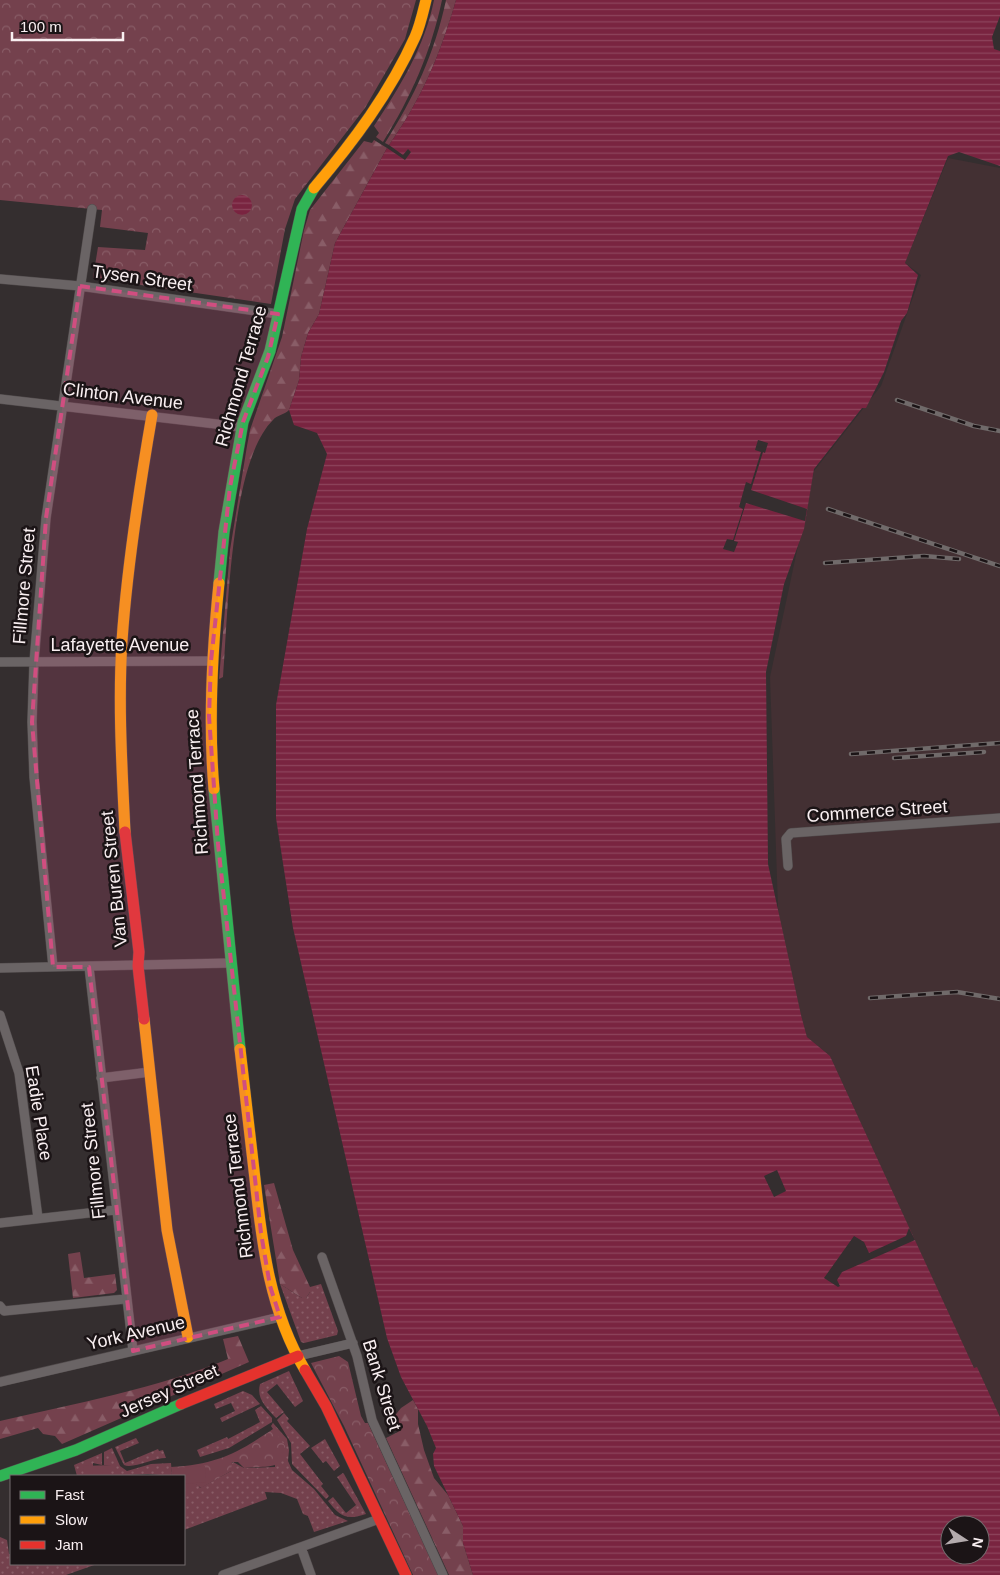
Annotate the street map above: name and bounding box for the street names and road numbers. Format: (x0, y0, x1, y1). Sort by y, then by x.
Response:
street label: Tysen Street (91, 261, 193, 295)
street label: Richmond Terrace (211, 303, 271, 449)
street label: Clinton Avenue (62, 379, 184, 413)
street label: Fillmore Street (9, 527, 39, 645)
street label: Lafayette Avenue (51, 635, 189, 655)
street label: Richmond Terrace (182, 709, 212, 855)
street label: Commerce Street (806, 796, 948, 826)
street label: Van Buren Street (97, 810, 131, 948)
street label: Eadie Place (22, 1064, 56, 1162)
street label: Fillmore Street (77, 1102, 109, 1220)
street label: Richmond Terrace (219, 1112, 257, 1260)
street label: York Avenue (85, 1312, 187, 1354)
street label: Bank Street (359, 1337, 405, 1433)
street label: Jersey Street (116, 1360, 222, 1422)

